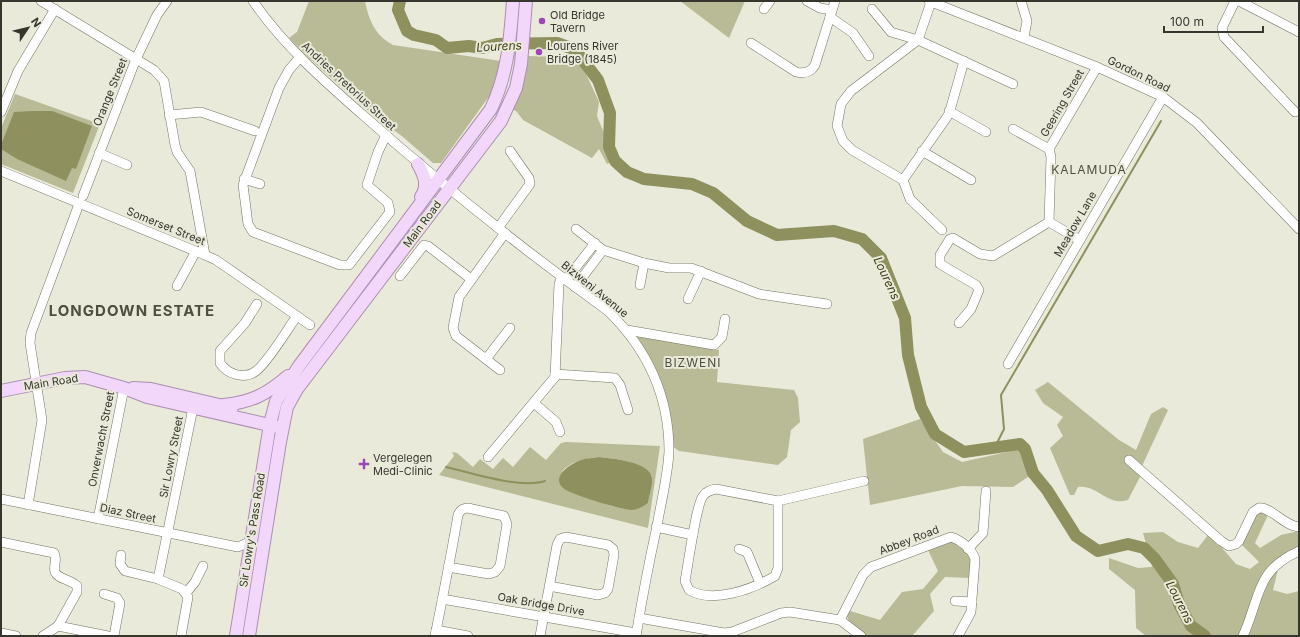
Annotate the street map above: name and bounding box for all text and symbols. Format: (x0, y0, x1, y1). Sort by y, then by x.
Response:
north arrow (8, 8, 48, 48)
place label: Old Bridge Tavern (550, 8, 605, 35)
scale bar (1164, 8, 1263, 34)
text: 100 m (1170, 14, 1204, 29)
text: N (28, 15, 44, 30)
marker: Old Bridge Tavern (537, 16, 547, 26)
water label: Lourens (476, 37, 522, 55)
street label: Andries Pretorius Street (299, 39, 399, 134)
place label: Lourens River Bridge (1845) (547, 39, 618, 66)
marker: Lourens River Bridge (1845) (534, 47, 544, 57)
street label: Gordon Road (1105, 53, 1173, 95)
street label: Orange Street (90, 55, 130, 128)
street label: Geering Street (1037, 67, 1087, 139)
district label: KALAMUDA (1051, 162, 1127, 177)
street label: Meadow Lane (1051, 189, 1099, 259)
street label: Main Road (400, 198, 444, 250)
street label: Somerset Street (125, 204, 208, 248)
water label: Lourens (871, 254, 903, 302)
street label: Bizweni Avenue (559, 258, 631, 320)
district label: LONGDOWN ESTATE (49, 301, 215, 320)
district label: BIZWENI (665, 355, 721, 370)
street label: Main Road (23, 371, 79, 393)
street label: Onverwacht Street (85, 390, 117, 488)
street label: Sir Lowry Street (156, 414, 186, 499)
place label: Vergelegen Medi-Clinic (373, 451, 433, 478)
marker: Vergelegen Medi-Clinic (358, 458, 370, 470)
street label: Sir Lowry's Pass Road (236, 472, 268, 588)
street label: Diaz Street (99, 500, 158, 526)
street label: Abbey Road (877, 522, 941, 558)
water label: Lourens (1163, 578, 1197, 626)
street label: Oak Bridge Drive (496, 589, 586, 619)

